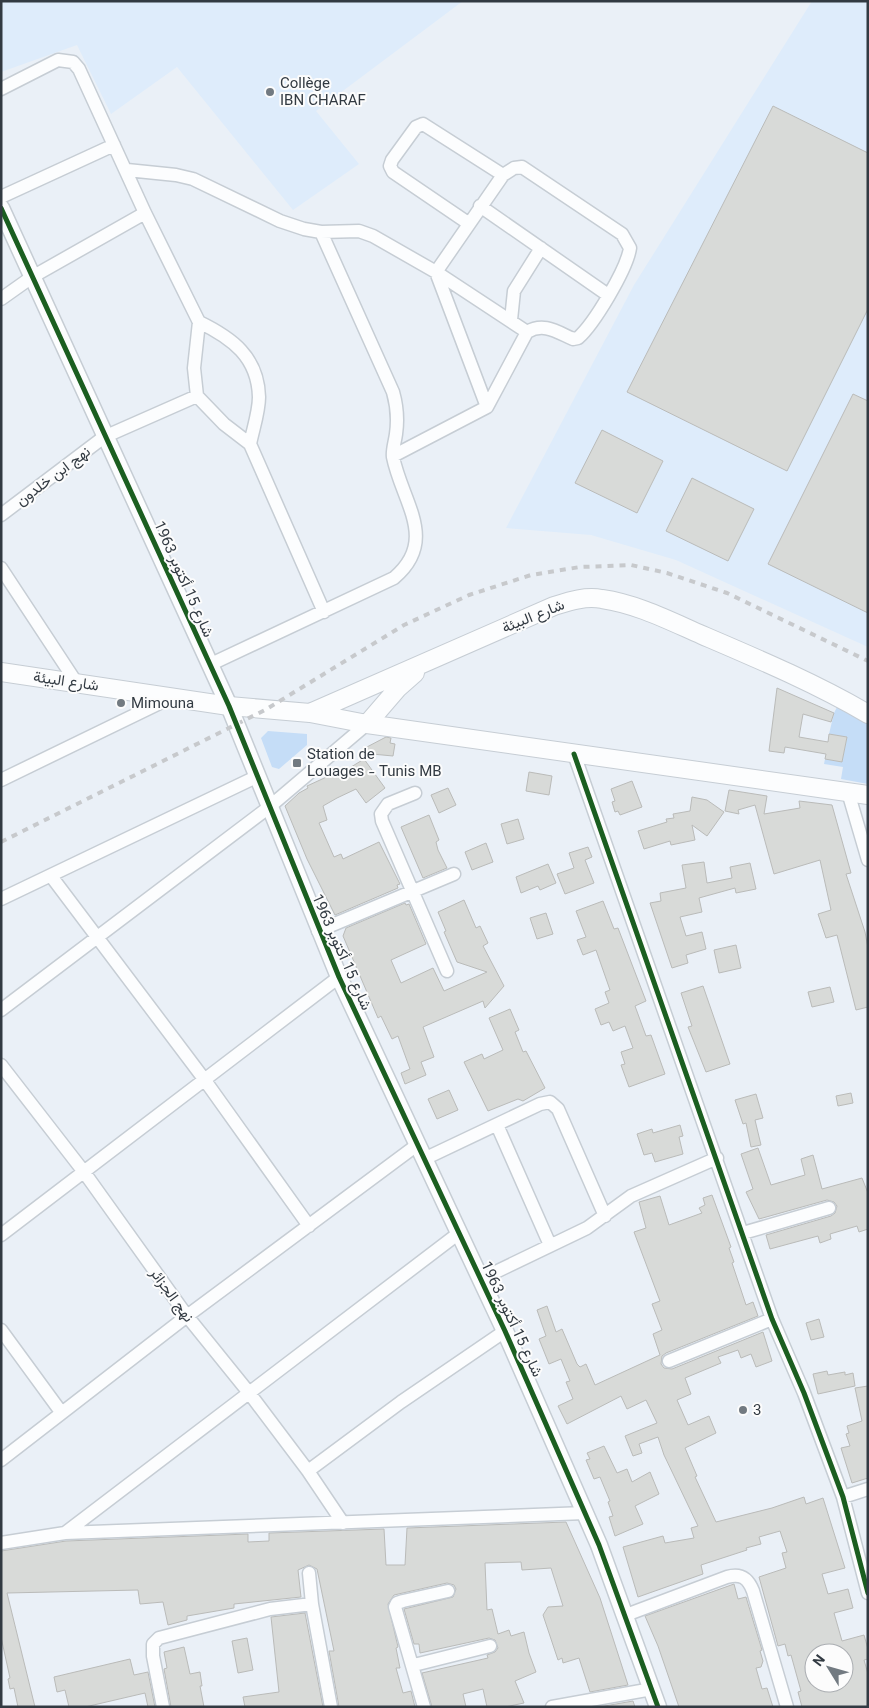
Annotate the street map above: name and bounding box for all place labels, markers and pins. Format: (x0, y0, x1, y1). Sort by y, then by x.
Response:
place label: Collège IBN CHARAF (280, 73, 366, 113)
marker: Collège IBN CHARAF (264, 86, 276, 98)
place label: Mimouna (131, 693, 194, 716)
marker: Mimouna (115, 697, 127, 709)
place label: Station de Louages - Tunis MB (307, 744, 442, 784)
marker: Station de Louages - Tunis MB (291, 757, 303, 769)
place label: 3 (753, 1400, 761, 1423)
marker: 3 (737, 1404, 749, 1416)

